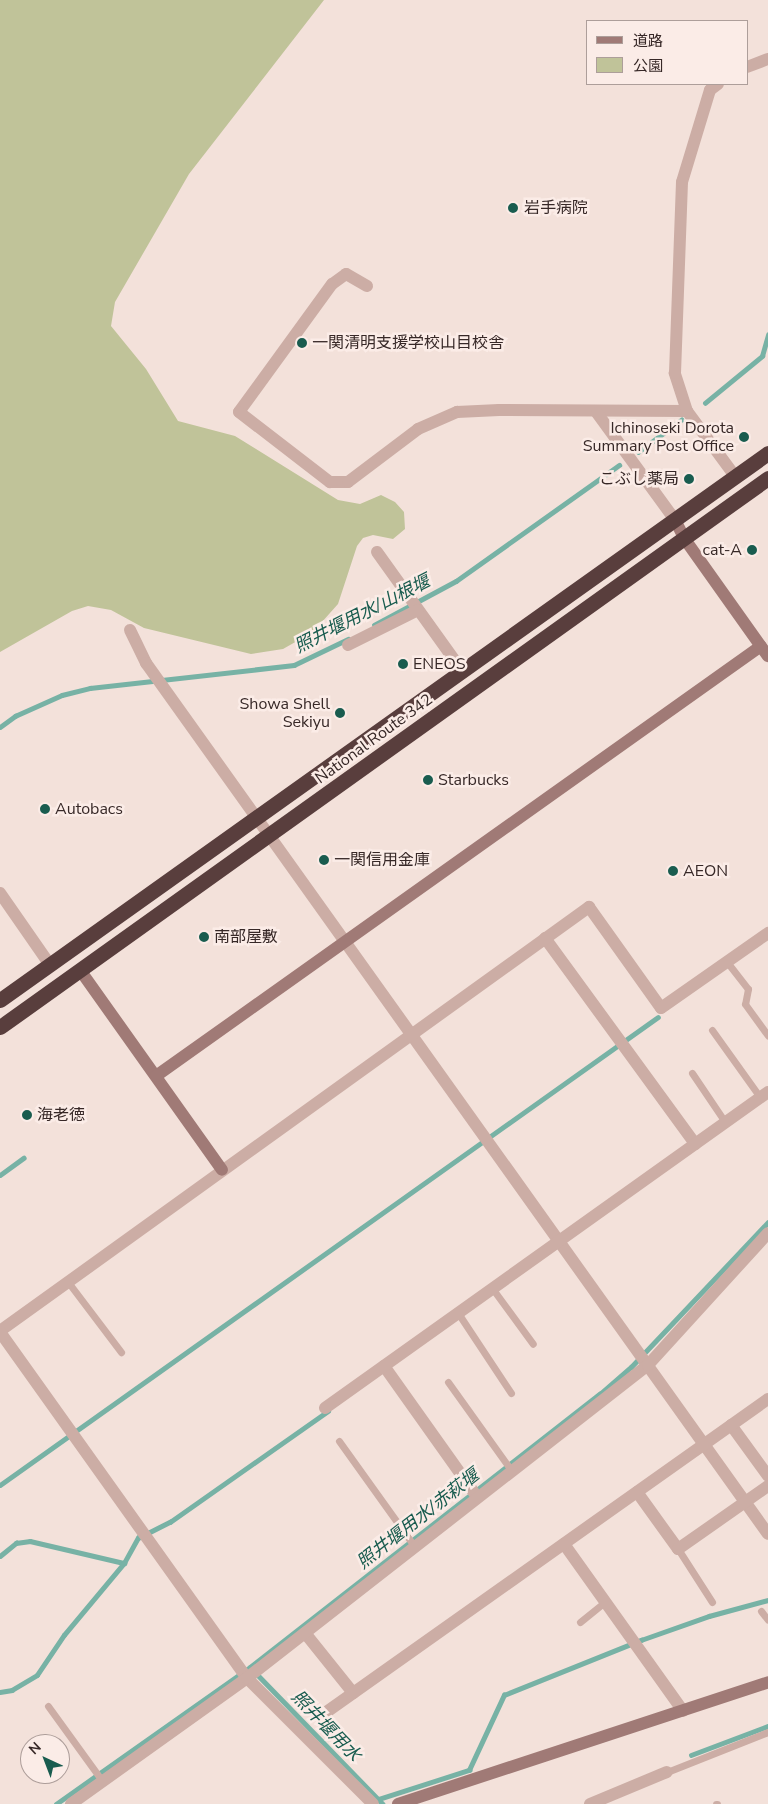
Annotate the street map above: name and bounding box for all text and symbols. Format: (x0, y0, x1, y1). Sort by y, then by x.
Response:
legend (586, 20, 748, 85)
text: 道路 (633, 31, 663, 51)
text: 公園 (633, 56, 663, 76)
place label: 岩手病院 (524, 198, 588, 218)
marker: 岩手病院 (506, 201, 520, 215)
place label: 一関清明支援学校山目校舎 (312, 333, 504, 353)
marker: 一関清明支援学校山目校舎 (296, 337, 308, 349)
place label: Ichinoseki Dorota Summary Post Office (583, 418, 734, 456)
marker: Ichinoseki Dorota Summary Post Office (738, 431, 750, 443)
place label: こぶし薬局 (599, 469, 679, 489)
marker: こぶし薬局 (683, 473, 695, 485)
place label: cat-A (703, 540, 742, 560)
marker: cat-A (746, 544, 758, 556)
water label: 照井堰用水/山根堰 (291, 571, 433, 657)
place label: ENEOS (413, 654, 466, 674)
marker: ENEOS (397, 658, 409, 670)
street label: National Route 342 (312, 690, 436, 788)
place label: Showa Shell Sekiyu (239, 694, 330, 732)
marker: Showa Shell Sekiyu (334, 707, 346, 719)
place label: Starbucks (438, 770, 509, 790)
marker: Starbucks (422, 774, 434, 786)
place label: Autobacs (55, 799, 123, 819)
marker: Autobacs (39, 803, 51, 815)
place label: 一関信用金庫 (334, 850, 430, 870)
marker: 一関信用金庫 (318, 854, 330, 866)
place label: AEON (683, 861, 728, 881)
marker: AEON (667, 865, 679, 877)
place label: 南部屋敷 (214, 927, 278, 947)
marker: 南部屋敷 (198, 931, 210, 943)
place label: 海老徳 (37, 1105, 85, 1125)
marker: 海老徳 (21, 1109, 33, 1121)
water label: 照井堰用水/赤萩堰 (353, 1465, 483, 1573)
water label: 照井堰用水 (287, 1686, 365, 1766)
north arrow (20, 1734, 70, 1784)
text: N (25, 1738, 45, 1759)

